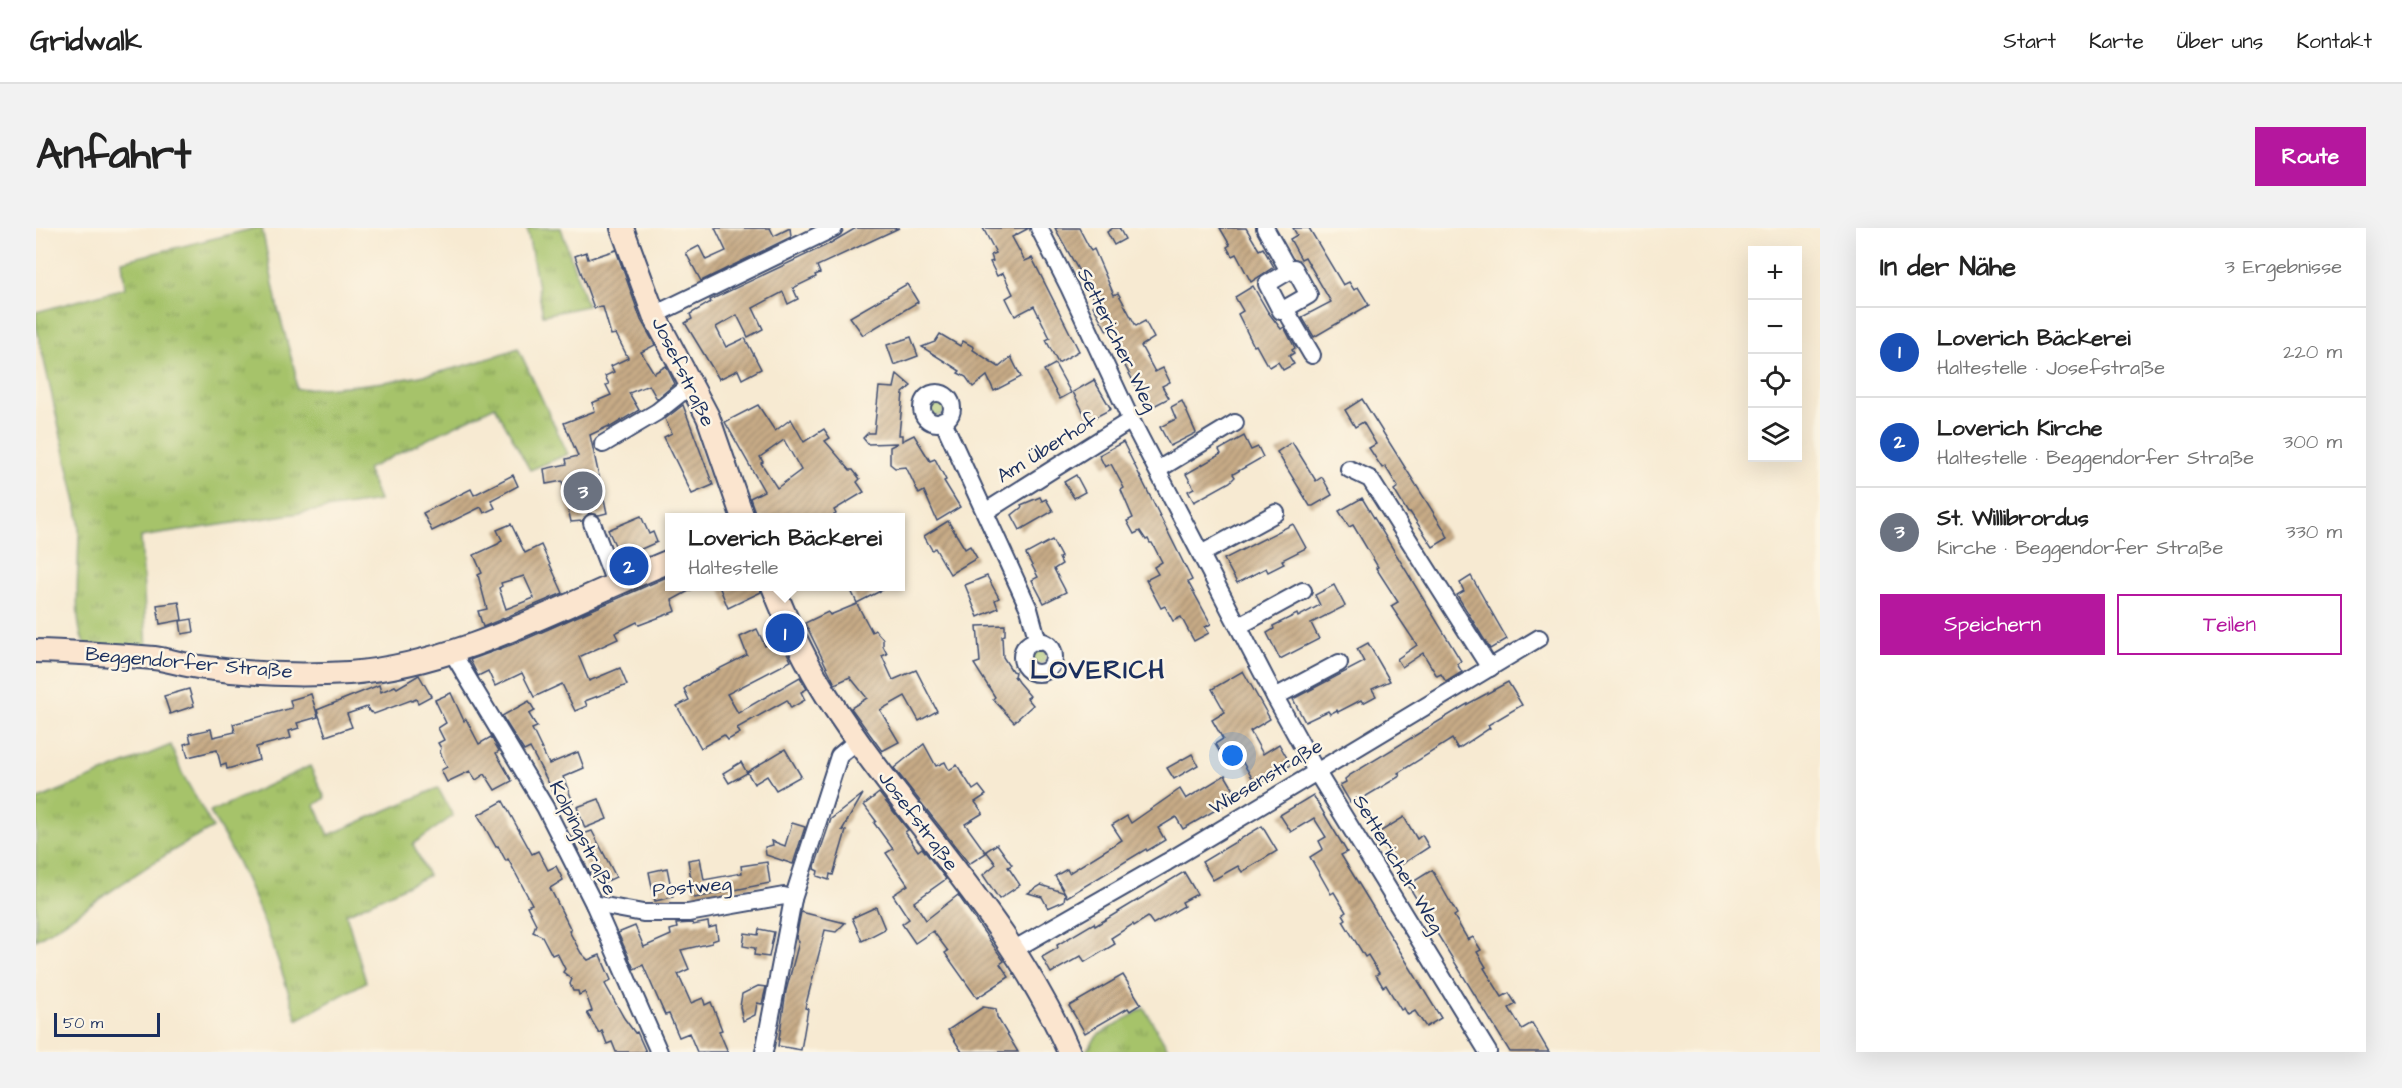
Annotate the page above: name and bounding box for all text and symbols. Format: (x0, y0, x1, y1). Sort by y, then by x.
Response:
text: Gridwalk (30, 22, 142, 61)
text: Start (2003, 27, 2056, 56)
text: Karte (2089, 27, 2144, 56)
text: Über uns (2177, 27, 2263, 56)
text: Kontakt (2296, 27, 2372, 56)
text: Anfahrt (36, 127, 191, 185)
button: Route (2255, 127, 2366, 186)
map controls (1748, 246, 1802, 462)
button: + (1748, 246, 1802, 300)
text: In der Nähe (1880, 249, 2016, 285)
text: 3 Ergebnisse (2225, 253, 2342, 281)
street label: Settericher Weg (1069, 263, 1164, 417)
button: − (1748, 300, 1802, 354)
street label: Josefstraße (644, 312, 722, 432)
text: Loverich Bäckerei (1937, 323, 2131, 354)
text: 1 (1898, 338, 1901, 366)
text: 220 m (2283, 338, 2342, 366)
button: locate (1748, 354, 1802, 408)
text: Haltestelle · Josefstraße (1937, 354, 2165, 382)
street label: Am Überhof (991, 406, 1103, 490)
button: layers (1748, 408, 1802, 462)
text: Loverich Kirche (1937, 413, 2103, 444)
text: 2 (1894, 428, 1905, 456)
text: 300 m (2283, 428, 2342, 456)
text: Haltestelle · Beggendorfer Straße (1937, 444, 2254, 472)
pin: 3 (564, 468, 602, 514)
text: St. Willibrordus (1937, 503, 2089, 534)
popup (665, 513, 905, 591)
text: 3 (1894, 518, 1905, 546)
text: 330 m (2285, 518, 2342, 546)
text: Loverich Bäckerei (688, 523, 882, 554)
text: Kirche · Beggendorfer Straße (1937, 534, 2223, 562)
pin: 2 (610, 544, 648, 588)
text: Haltestelle (688, 554, 779, 582)
button: Speichern (1880, 594, 2105, 655)
button: Teilen (2117, 594, 2342, 655)
pin: 1 (766, 610, 804, 656)
street label: Beggendorfer Straße (84, 640, 294, 687)
district label: LOVERICH (1030, 652, 1166, 688)
street label: Wiesenstraße (1204, 732, 1328, 822)
your location (1218, 741, 1247, 770)
street label: Josefstraße (871, 765, 965, 877)
street label: Kolpingstraße (541, 776, 624, 901)
street label: Settericher Weg (1345, 789, 1450, 939)
street label: Postweg (651, 870, 733, 905)
scale bar (54, 1010, 160, 1038)
text: 50 m (63, 1012, 103, 1034)

